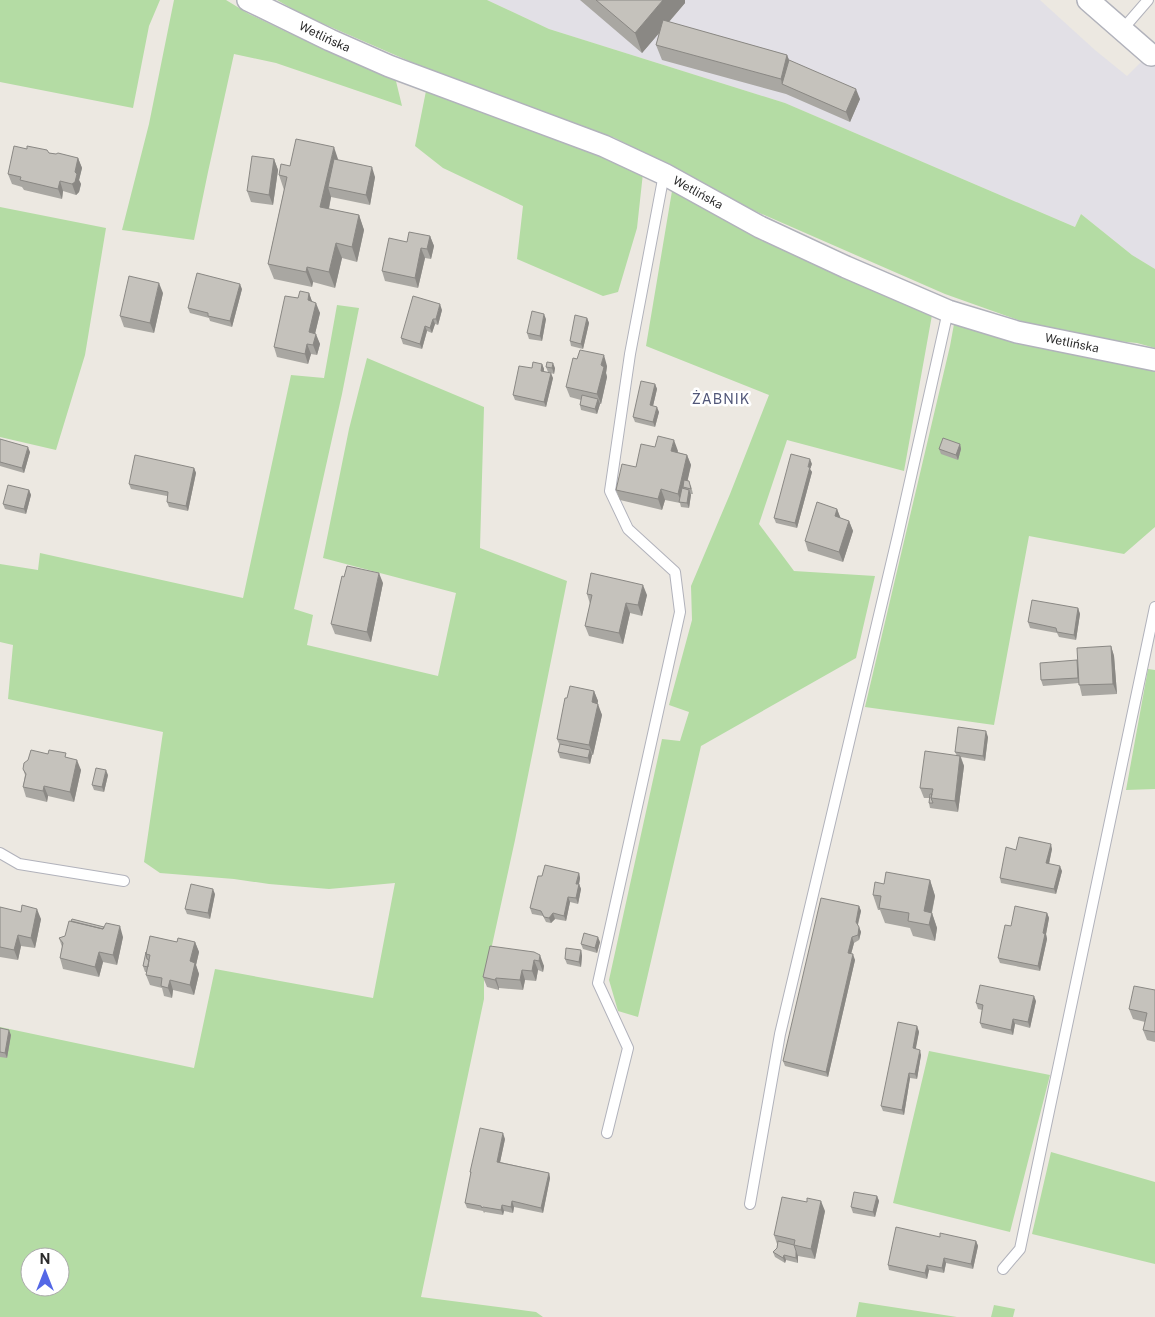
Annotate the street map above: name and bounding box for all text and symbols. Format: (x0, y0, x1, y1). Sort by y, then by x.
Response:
street label: Wetlińska (297, 19, 352, 55)
street label: Wetlińska (670, 173, 725, 212)
street label: Wetlińska (1044, 331, 1100, 355)
district label: ŻABNIK (692, 389, 750, 407)
north arrow (20, 1247, 70, 1297)
text: N (40, 1251, 50, 1267)

